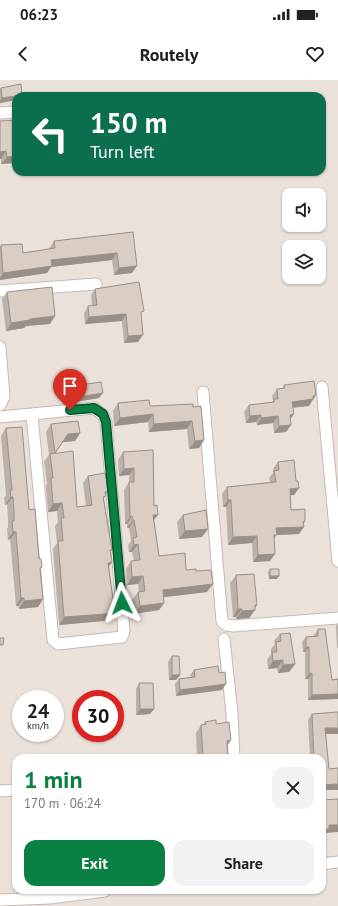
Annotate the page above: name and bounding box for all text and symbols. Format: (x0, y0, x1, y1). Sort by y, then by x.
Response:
text: 06:23 (20, 5, 58, 24)
icon: back (12, 43, 34, 65)
text: Routely (140, 43, 198, 66)
icon: heart (304, 43, 326, 65)
text: 150 m (90, 104, 167, 141)
icon: left (24, 108, 76, 160)
text: Turn left (90, 140, 155, 163)
map controls (282, 188, 326, 284)
button: sound (282, 188, 326, 232)
button: layers (282, 240, 326, 284)
pin (53, 369, 87, 410)
icon: arrive (59, 375, 81, 397)
position arrow (101, 582, 143, 624)
speed limit sign: 30 (72, 690, 124, 742)
text: 24 (27, 698, 49, 724)
text: km/h (27, 719, 49, 732)
text: 1 min (24, 764, 83, 795)
button: close (272, 767, 314, 809)
text: 170 m · 06:24 (24, 795, 101, 812)
button: Exit (24, 840, 165, 886)
button: Share (173, 840, 314, 886)

